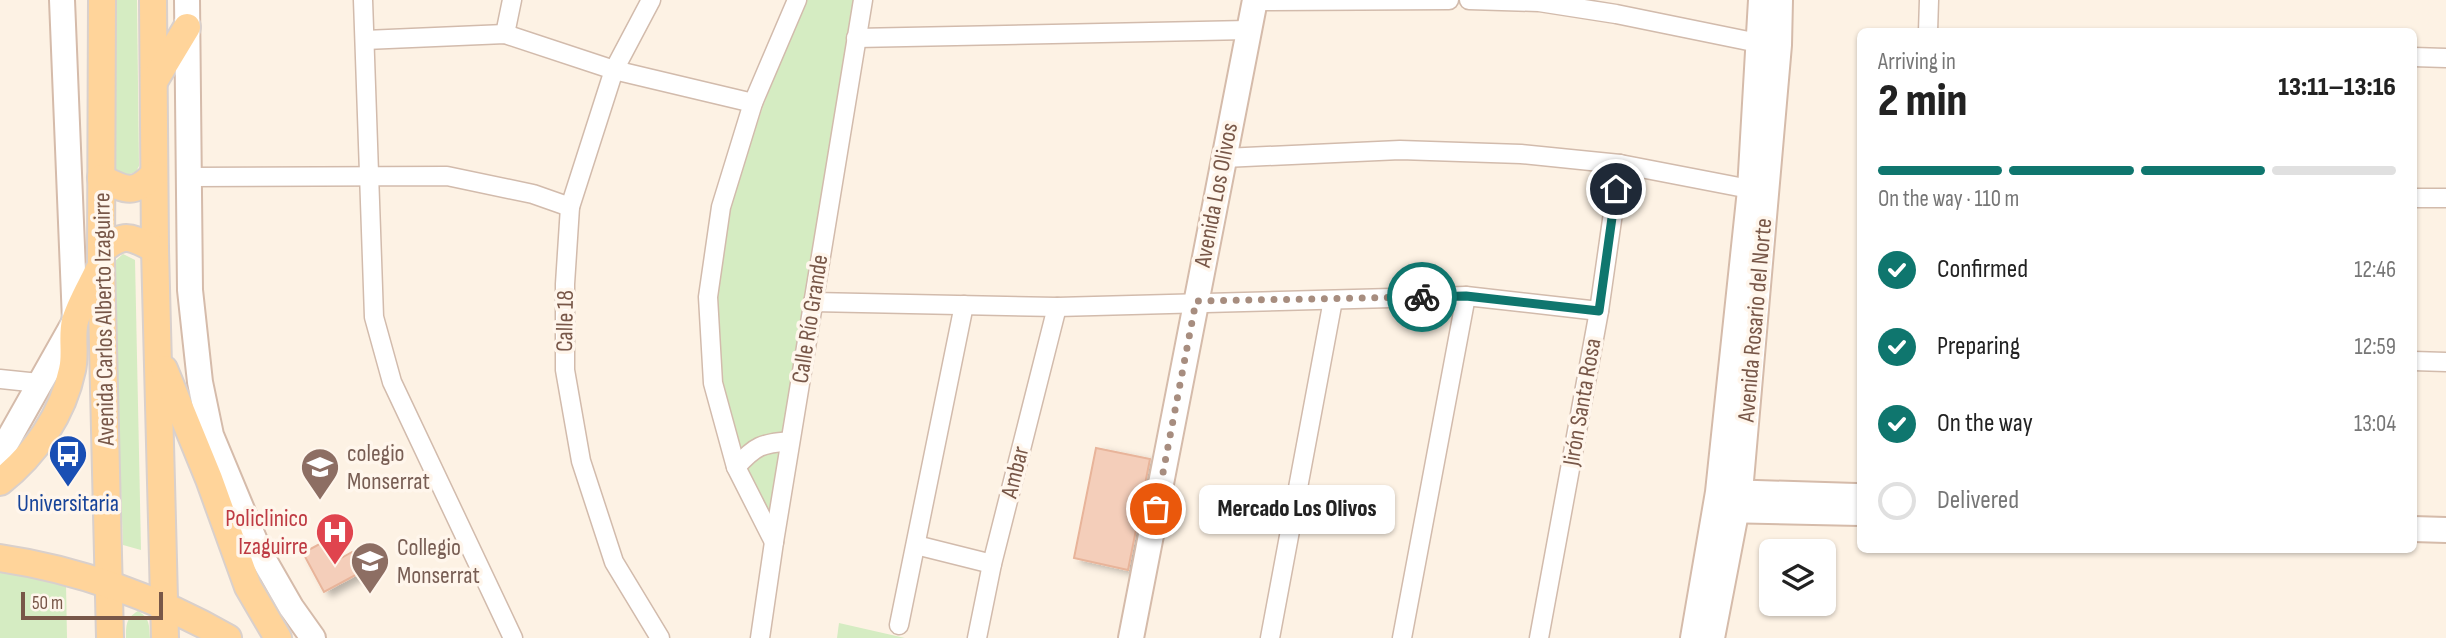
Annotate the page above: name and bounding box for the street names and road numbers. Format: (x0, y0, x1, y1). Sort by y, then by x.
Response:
street label: Avenida Los Olivos (1188, 120, 1244, 271)
street label: Avenida Carlos Alberto Izaguirre (87, 192, 121, 447)
street label: Avenida Rosario del Norte (1732, 217, 1778, 424)
street label: Calle Río Grande (786, 253, 834, 385)
street label: Calle 18 (550, 290, 580, 352)
street label: Jirón Santa Rosa (1556, 336, 1607, 469)
street label: Ambar (994, 443, 1035, 502)

